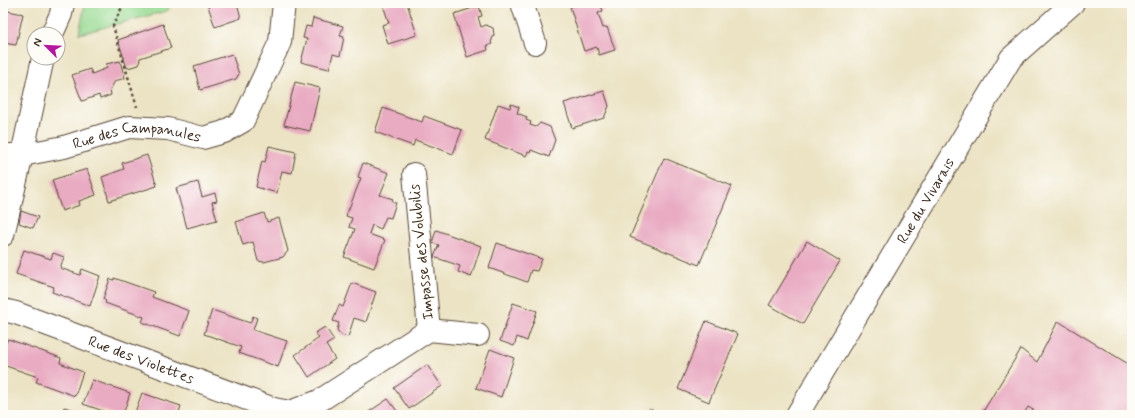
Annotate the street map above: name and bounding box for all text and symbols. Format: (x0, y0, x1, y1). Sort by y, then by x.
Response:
north arrow (26, 26, 66, 66)
text: N (30, 36, 46, 49)
street label: Rue des Campanules (70, 118, 203, 155)
street label: Rue du Vivarais (893, 154, 960, 248)
street label: Impasse des Volubilis (405, 183, 439, 321)
street label: Rue des Violettes (85, 332, 197, 390)

